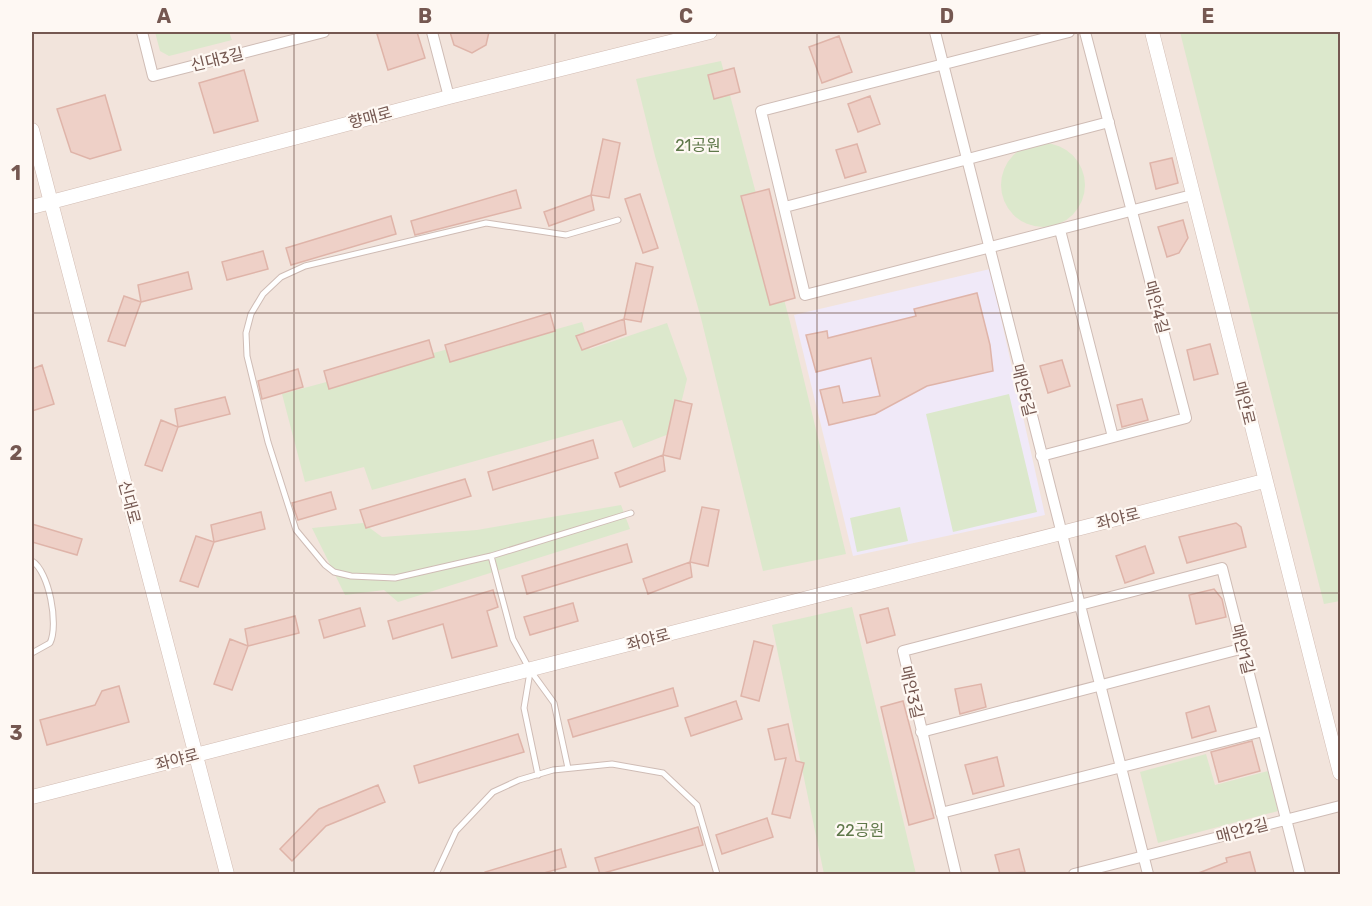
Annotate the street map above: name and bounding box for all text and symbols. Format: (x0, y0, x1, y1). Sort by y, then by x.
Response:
text: A (157, 4, 172, 28)
text: B (418, 4, 432, 28)
text: C (679, 4, 693, 28)
text: D (940, 4, 954, 28)
text: E (1202, 4, 1214, 28)
street label: 신대3길 (189, 44, 246, 75)
street label: 향매로 (346, 103, 394, 132)
park label: 21공원 (675, 136, 721, 155)
text: 1 (11, 161, 21, 185)
street label: 매안4길 (1140, 279, 1173, 336)
street label: 매안5길 (1008, 362, 1039, 418)
street label: 매안로 (1230, 379, 1259, 427)
text: 2 (10, 441, 23, 465)
street label: 신대로 (115, 478, 144, 526)
street label: 좌야로 (1094, 504, 1142, 533)
street label: 매안1길 (1227, 622, 1258, 676)
street label: 좌야로 (624, 625, 672, 654)
street label: 매안3길 (896, 664, 927, 720)
text: 3 (9, 721, 23, 745)
street label: 좌야로 (153, 745, 201, 774)
street label: 매안2길 (1214, 814, 1270, 847)
park label: 22공원 (836, 821, 884, 840)

